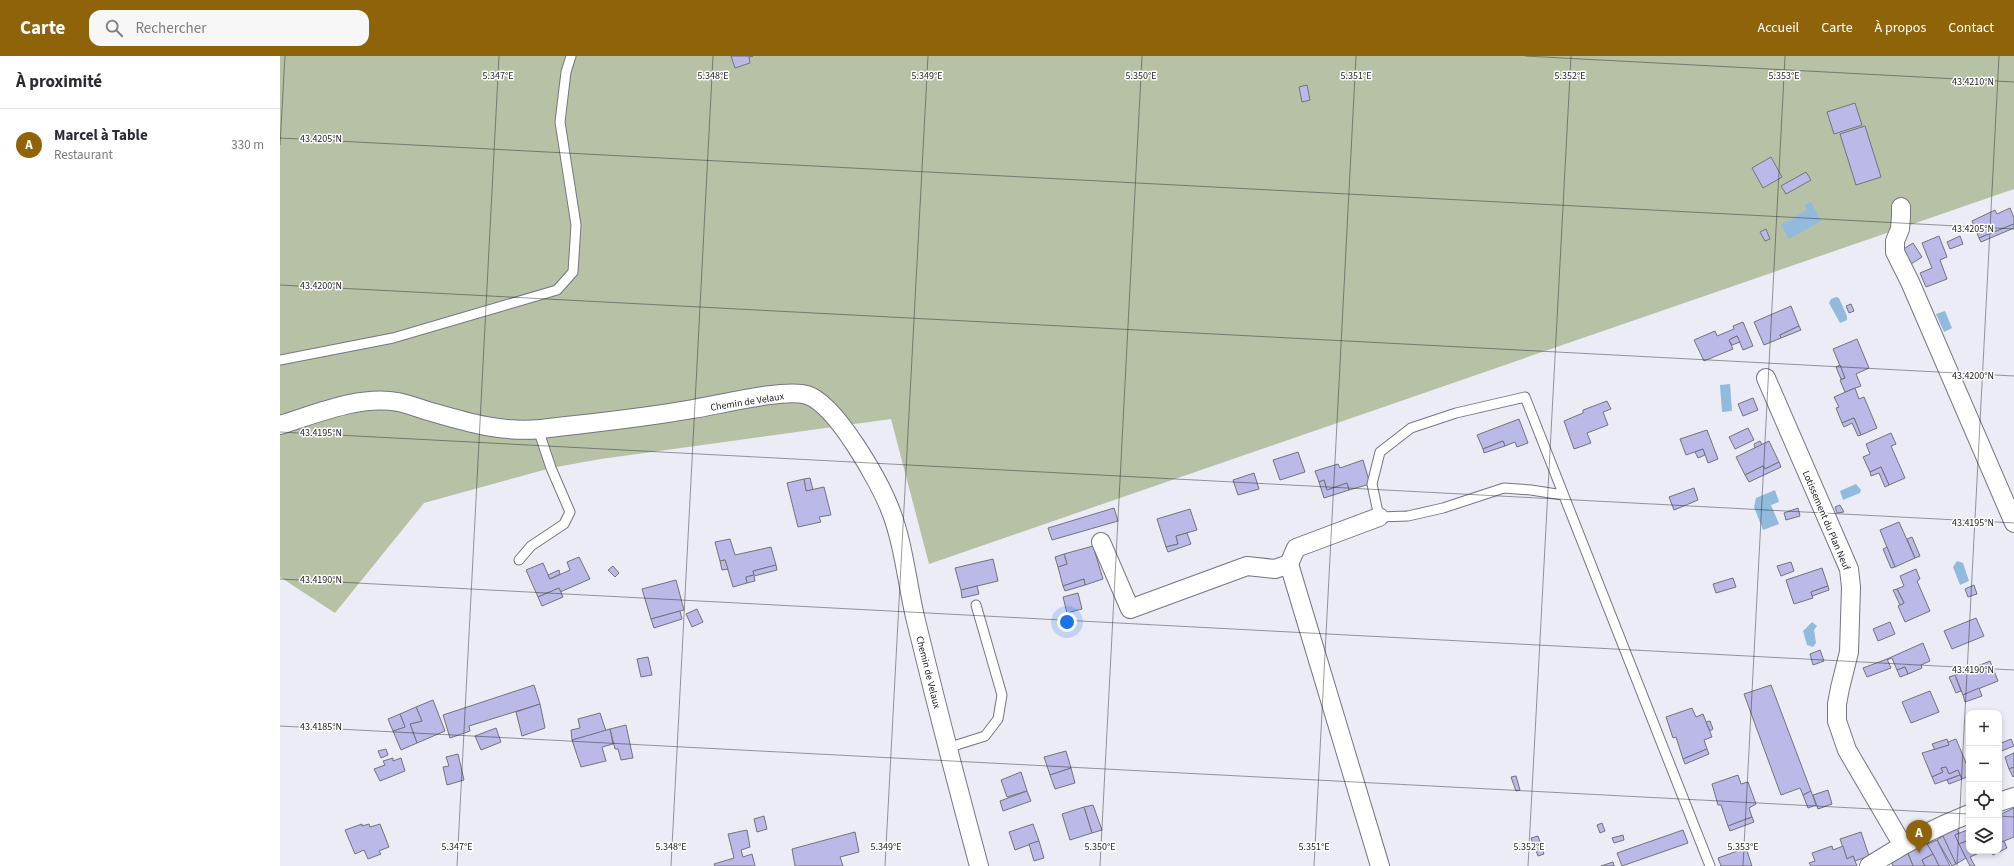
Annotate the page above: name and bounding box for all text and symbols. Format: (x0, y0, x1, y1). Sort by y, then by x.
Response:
search box (89, 10, 369, 46)
text: Carte (20, 15, 65, 42)
icon: search (103, 17, 125, 39)
text: Rechercher (135, 18, 206, 39)
text: Accueil (1758, 18, 1799, 38)
text: Carte (1821, 18, 1853, 38)
text: À propos (1875, 18, 1926, 38)
text: Contact (1948, 18, 1994, 38)
text: 5.347°E (483, 69, 513, 83)
text: 5.348°E (698, 69, 728, 83)
text: 5.349°E (912, 69, 942, 83)
text: 5.350°E (1126, 69, 1156, 83)
text: 5.351°E (1341, 69, 1371, 83)
text: 5.352°E (1555, 69, 1585, 83)
text: 5.353°E (1769, 69, 1799, 83)
text: À proximité (16, 70, 102, 94)
text: 43.4210°N (1952, 75, 1994, 89)
text: Marcel à Table (54, 125, 148, 146)
text: 43.4205°N (300, 132, 342, 146)
text: A (25, 136, 33, 154)
text: 330 m (231, 136, 264, 154)
text: Restaurant (54, 146, 113, 164)
text: 43.4205°N (1952, 222, 1994, 236)
text: 43.4200°N (300, 279, 342, 293)
text: 43.4200°N (1952, 369, 1994, 383)
street label: Chemin de Velaux (709, 389, 785, 415)
text: 43.4195°N (300, 426, 342, 440)
street label: Lotissement du Plan Neuf (1799, 469, 1854, 573)
text: 43.4195°N (1952, 516, 1994, 530)
text: 43.4190°N (300, 573, 342, 587)
your location (1057, 612, 1077, 632)
street label: Chemin de Velaux (912, 635, 944, 710)
text: 43.4190°N (1952, 663, 1994, 677)
map controls (1966, 710, 2002, 854)
button: + (1966, 710, 2002, 746)
text: 43.4185°N (300, 720, 342, 734)
button: − (1966, 746, 2002, 782)
button: locate (1966, 782, 2002, 818)
button: layers (1966, 818, 2002, 854)
pin: A (1906, 820, 1932, 853)
text: 5.347°E (442, 840, 472, 854)
text: 5.348°E (656, 840, 686, 854)
text: 5.349°E (871, 840, 901, 854)
text: 5.350°E (1085, 840, 1115, 854)
text: 5.351°E (1299, 840, 1329, 854)
text: 5.352°E (1514, 840, 1544, 854)
text: 5.353°E (1728, 840, 1758, 854)

